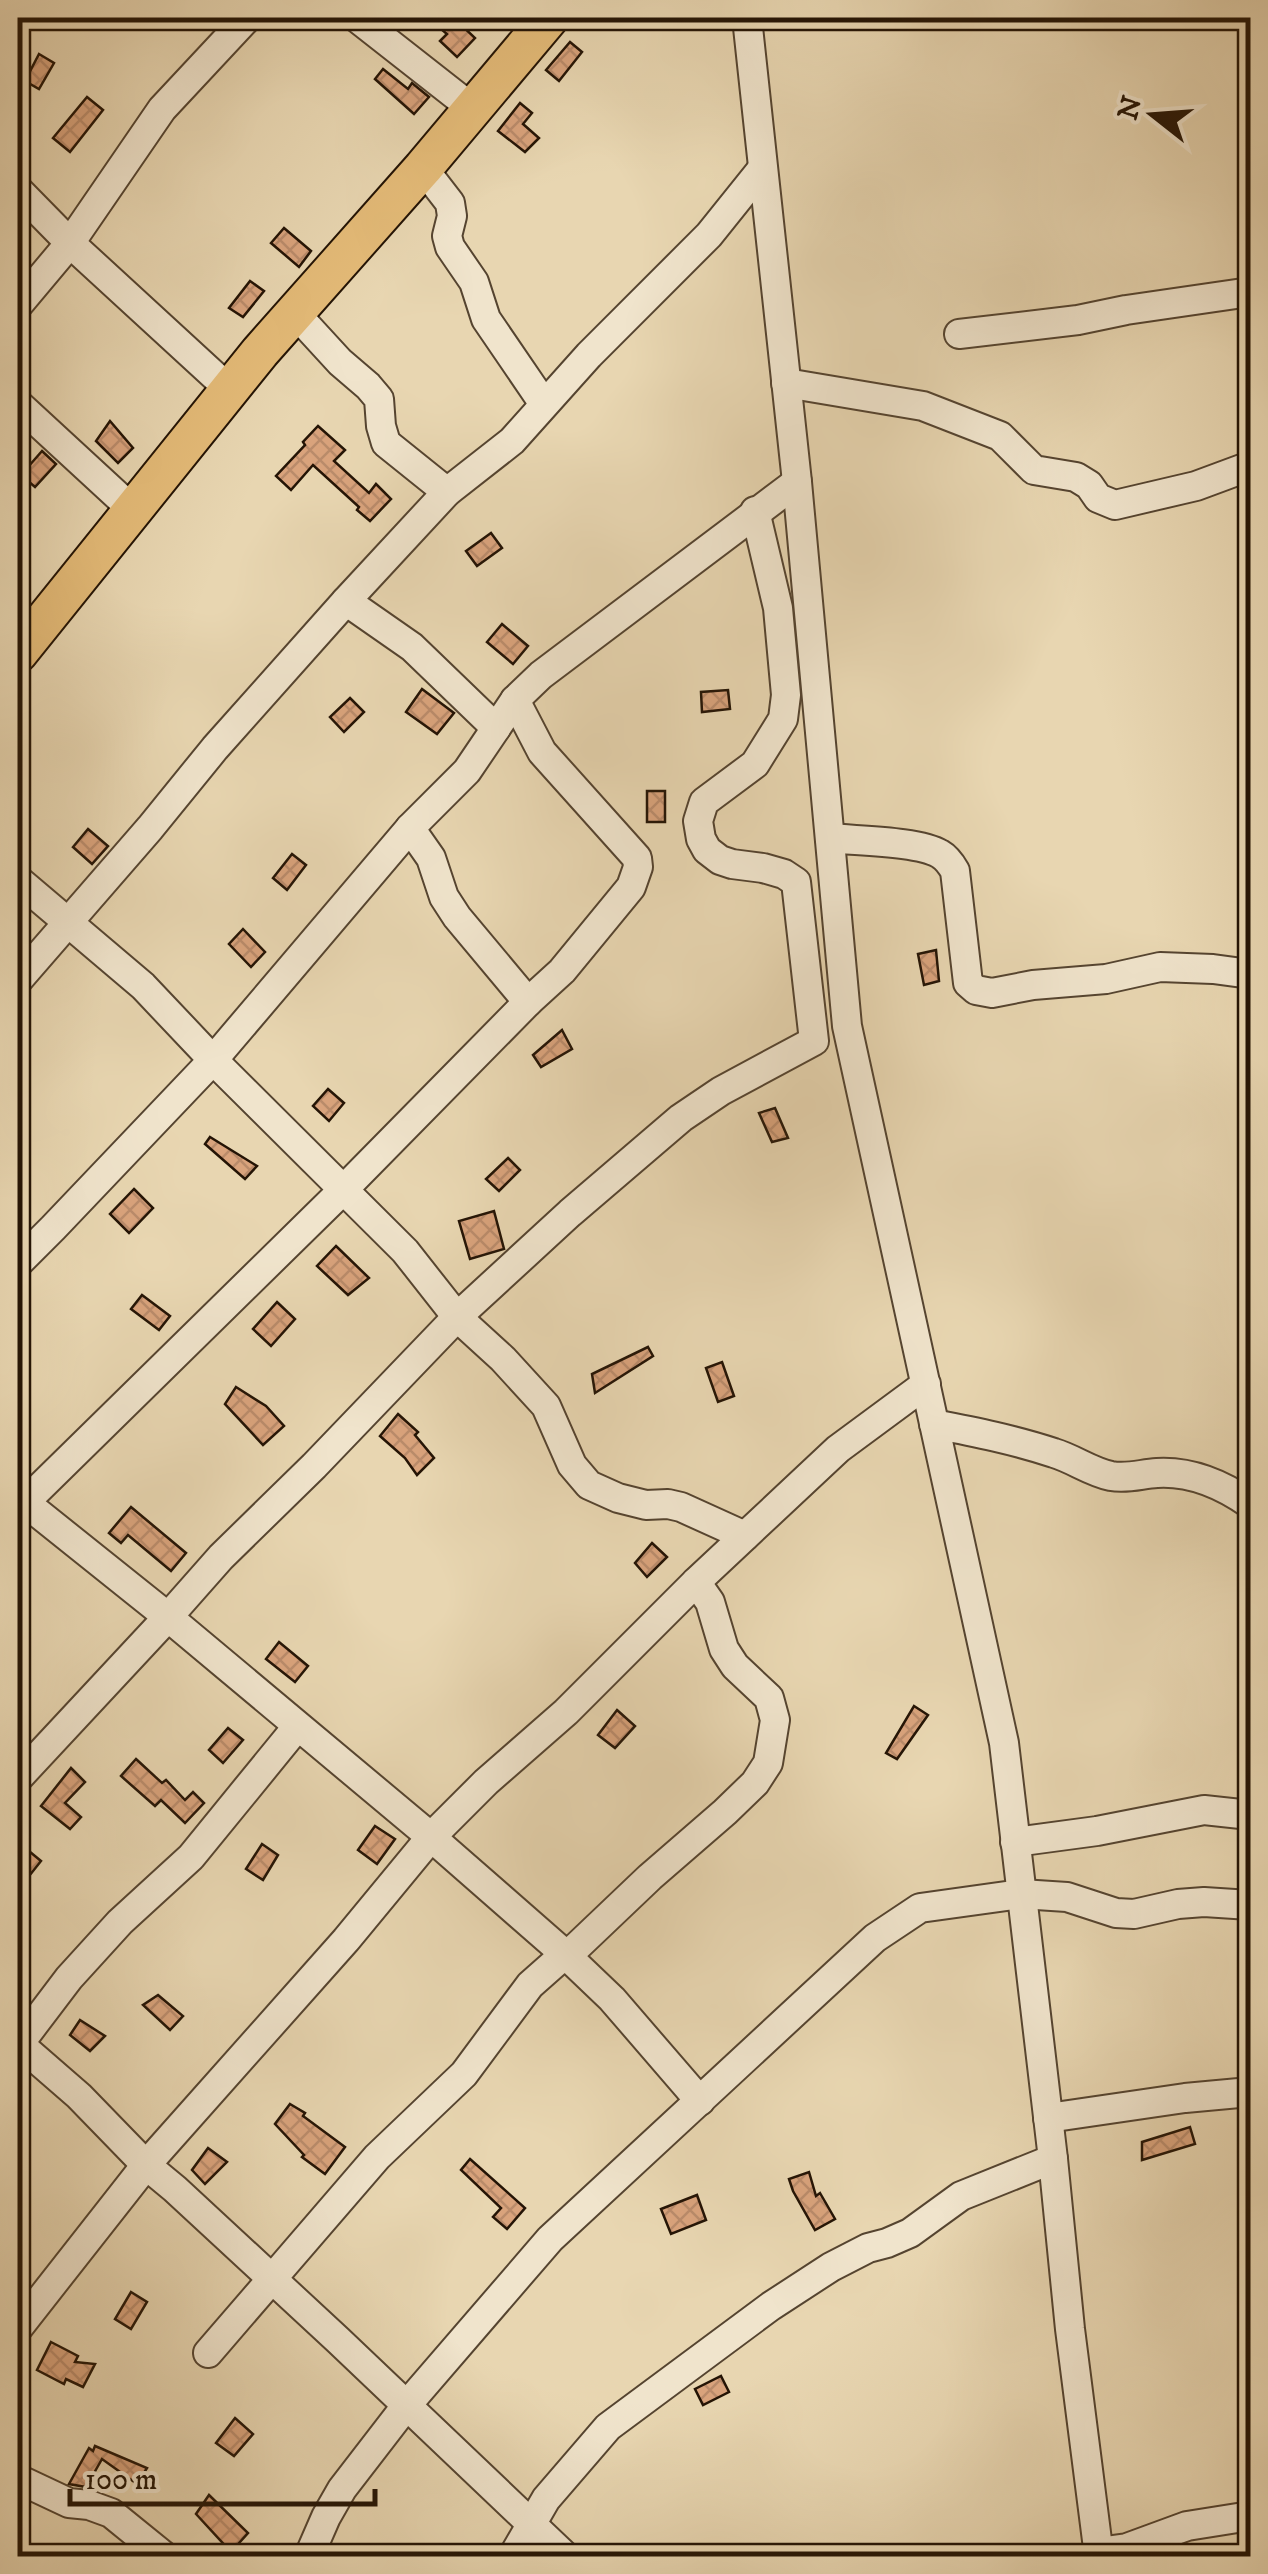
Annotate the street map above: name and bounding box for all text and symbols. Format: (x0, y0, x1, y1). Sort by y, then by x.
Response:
north arrow (1103, 65, 1203, 165)
text: N (1110, 92, 1151, 124)
scale bar (70, 2444, 375, 2506)
text: 100 m (85, 2462, 157, 2499)

